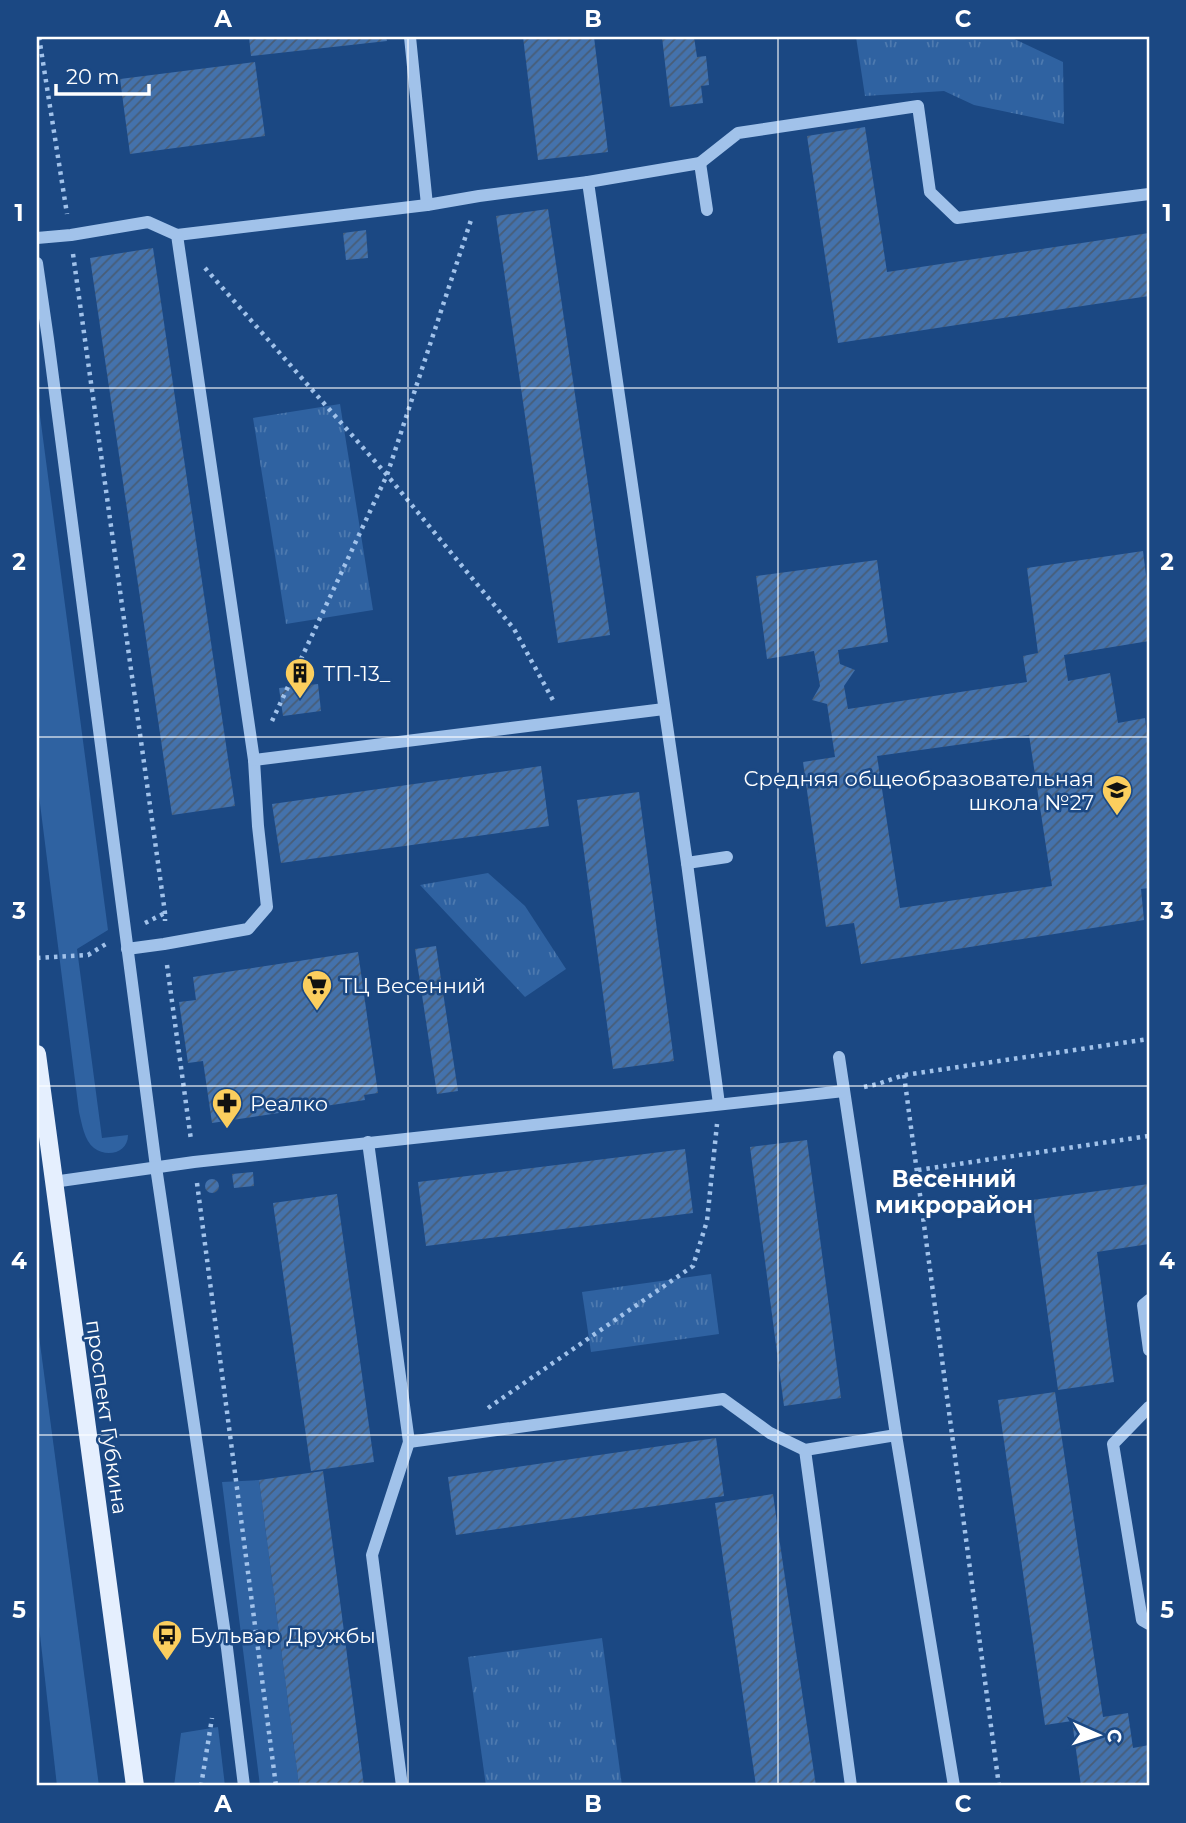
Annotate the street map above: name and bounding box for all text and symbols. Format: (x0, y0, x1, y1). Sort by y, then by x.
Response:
text: A (213, 5, 232, 33)
text: B (584, 5, 602, 33)
text: C (955, 5, 972, 33)
scale bar (56, 52, 149, 96)
text: 20 m (66, 64, 120, 89)
text: 1 (14, 199, 24, 227)
text: 1 (1162, 199, 1172, 227)
text: 2 (12, 548, 26, 576)
text: 2 (1160, 548, 1174, 576)
building icon: ТП-13_ (283, 656, 317, 700)
place label: ТП-13_ (323, 661, 391, 686)
place label: Средняя общеобразовательная школа №27 (744, 766, 1094, 815)
school or university icon: Средняя общеобразовательная школа №27 (1100, 773, 1134, 817)
text: 3 (11, 897, 26, 925)
text: 3 (1159, 897, 1174, 925)
supermarket icon: ТЦ Весенний (300, 968, 334, 1012)
place label: ТЦ Весенний (340, 973, 486, 998)
pharmacy icon: Реалко (210, 1086, 244, 1130)
place label: Реалко (250, 1091, 328, 1116)
district label: Весенний микрорайон (875, 1165, 1033, 1219)
text: 4 (11, 1247, 27, 1275)
text: 4 (1159, 1247, 1175, 1275)
street label: проспект Губкина (81, 1318, 133, 1516)
text: 5 (12, 1596, 26, 1624)
text: 5 (1160, 1596, 1174, 1624)
bus stop icon: Бульвар Дружбы (150, 1618, 184, 1662)
place label: Бульвар Дружбы (190, 1623, 376, 1648)
north arrow (1064, 1700, 1134, 1770)
text: С (1103, 1728, 1126, 1744)
text: A (213, 1790, 232, 1818)
text: B (584, 1790, 602, 1818)
text: C (955, 1790, 972, 1818)

